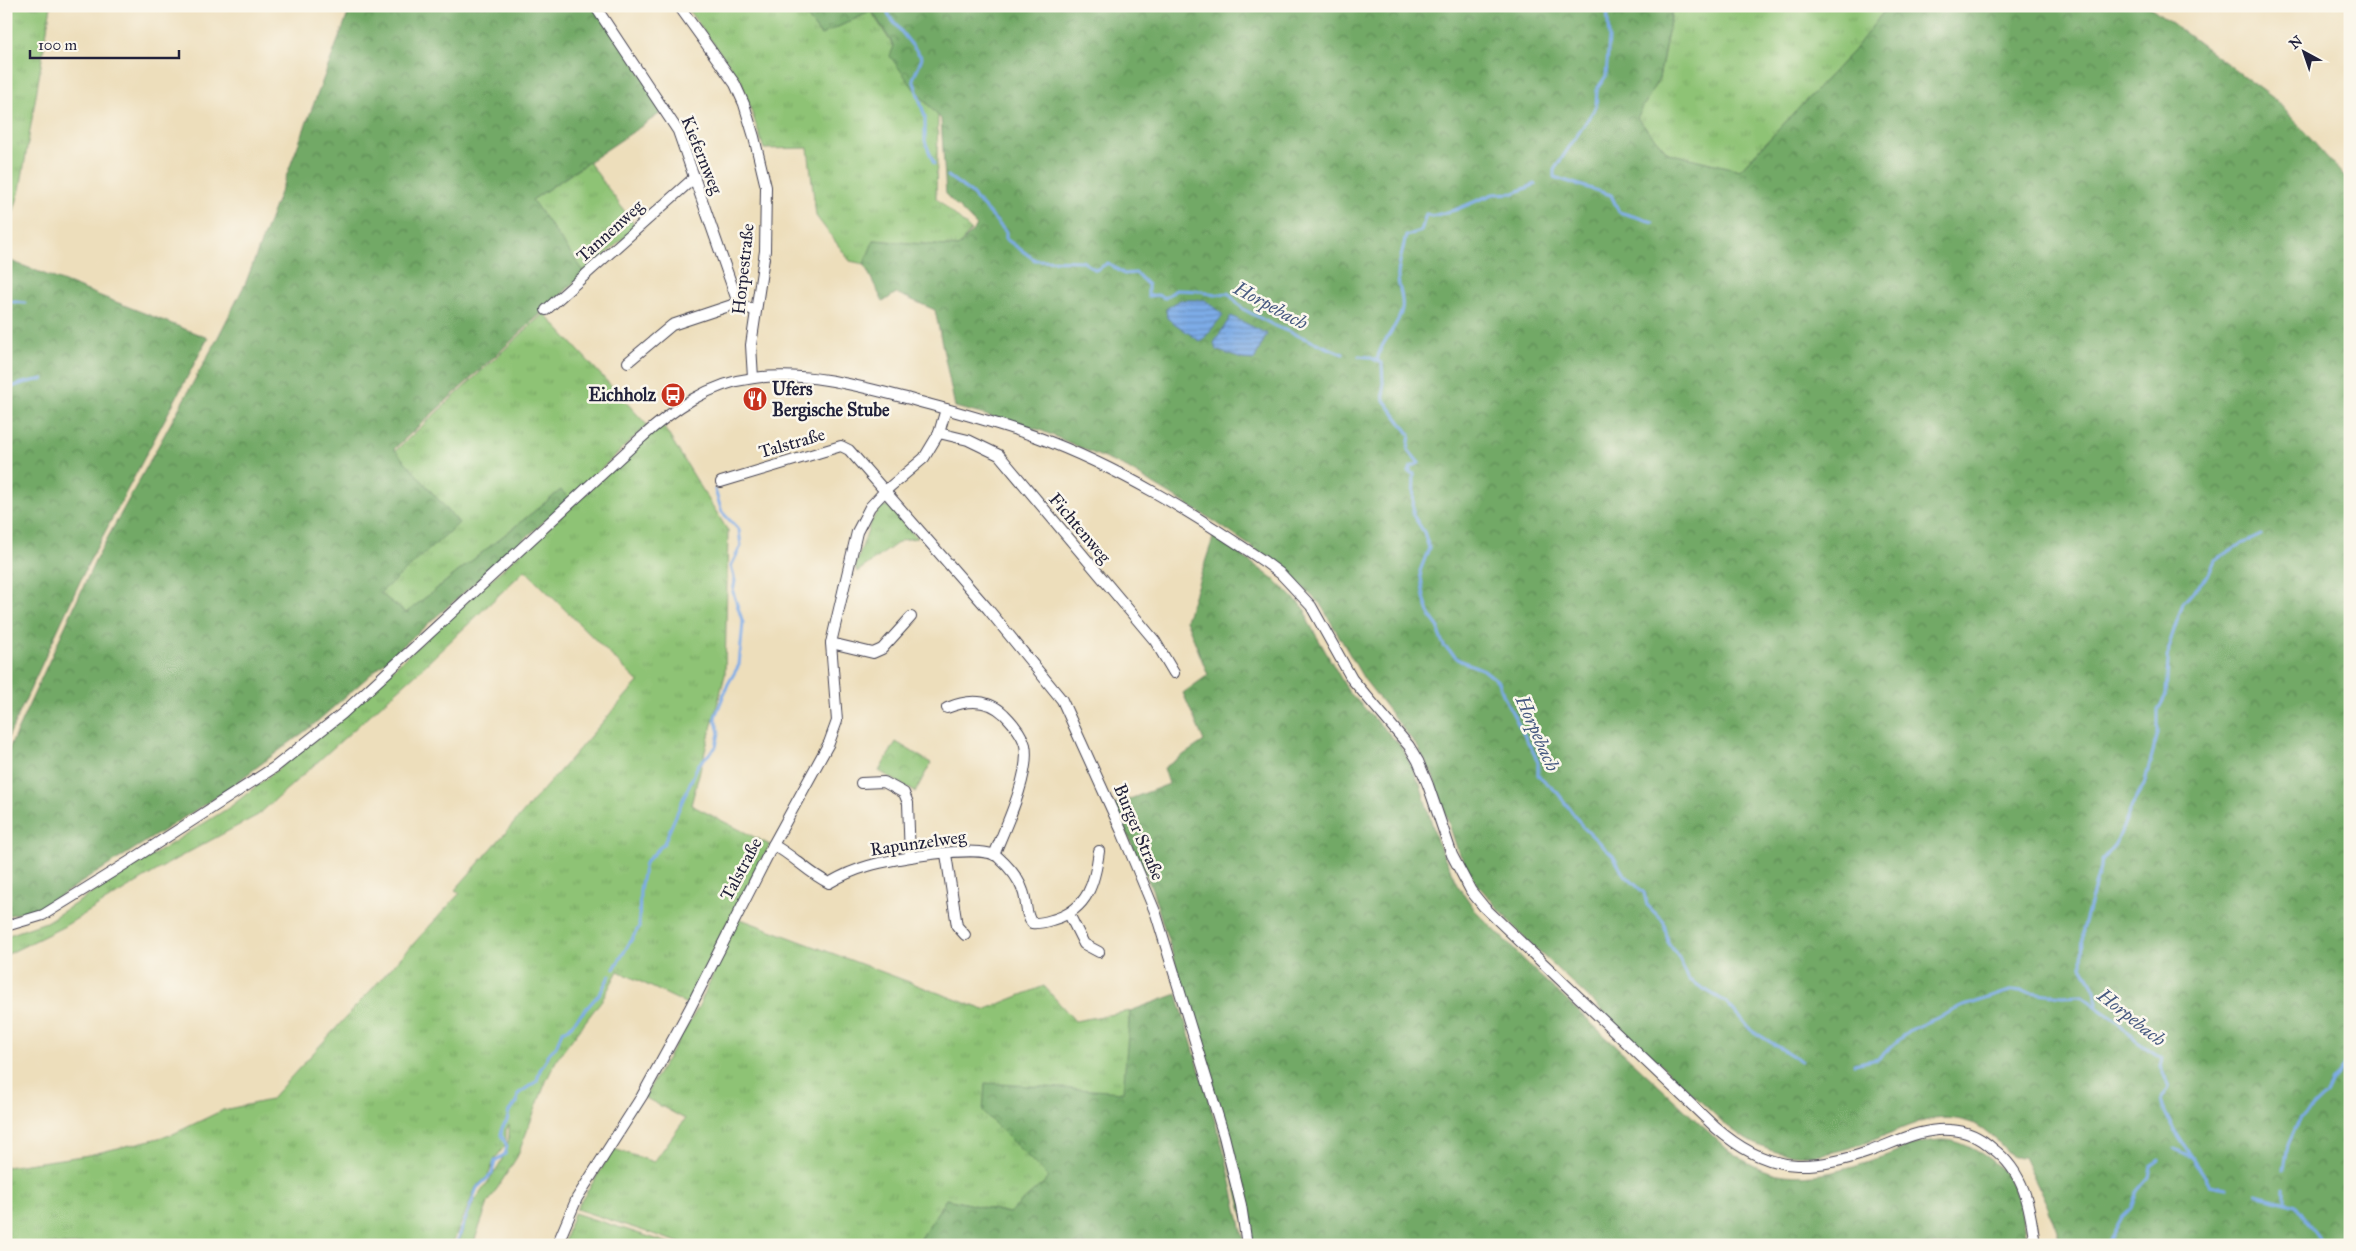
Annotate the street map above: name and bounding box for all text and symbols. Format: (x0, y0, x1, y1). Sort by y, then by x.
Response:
scale bar (30, 28, 179, 60)
north arrow (2278, 28, 2328, 78)
text: N (2286, 32, 2306, 53)
text: 100 m (38, 36, 78, 54)
street label: Kiefernweg (675, 113, 728, 198)
street label: Tannenweg (572, 195, 649, 268)
street label: Horpestraße (727, 222, 759, 316)
water label: Horpebach (1228, 276, 1312, 335)
place label: Ufers Bergische Stube (772, 378, 890, 422)
bus stop icon: Eichholz (660, 382, 686, 408)
place label: Eichholz (588, 384, 657, 406)
restaurant icon: Ufers Bergische Stube (742, 386, 768, 412)
street label: Talstraße (756, 423, 828, 463)
street label: Fichtenweg (1043, 488, 1116, 569)
water label: Horpebach (1509, 691, 1564, 775)
street label: Burger Straße (1108, 780, 1169, 884)
street label: Rapunzelweg (869, 825, 968, 862)
street label: Talstraße (715, 834, 767, 904)
water label: Horpebach (2091, 983, 2171, 1052)

